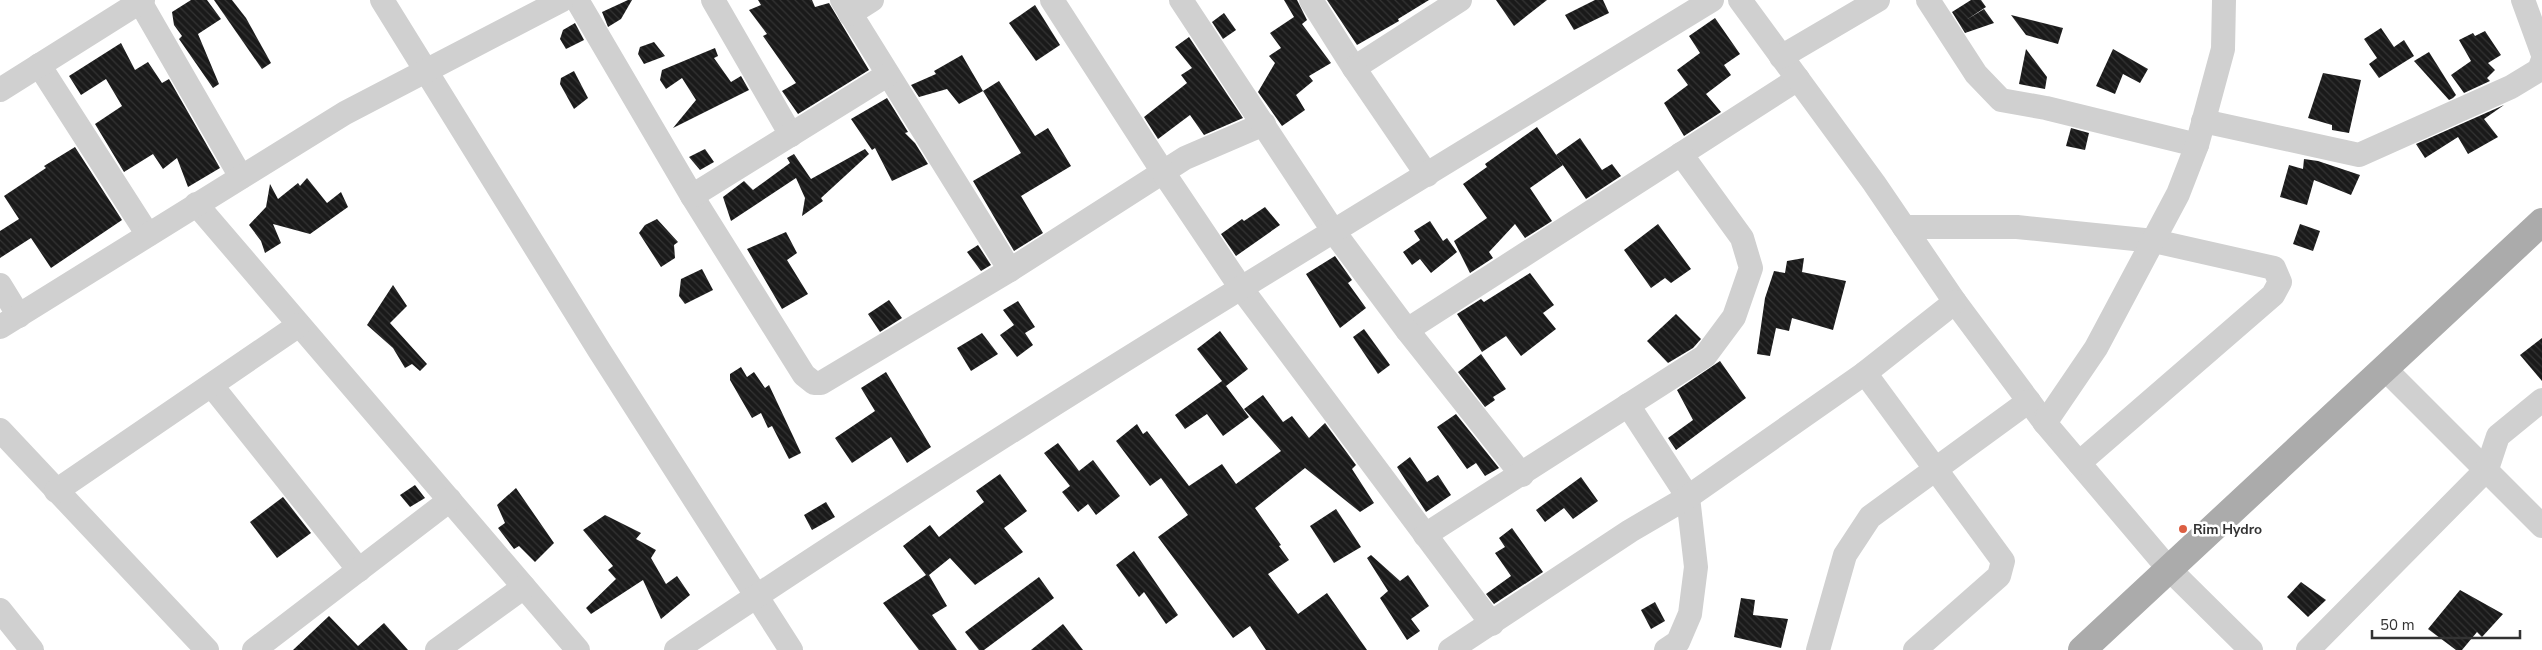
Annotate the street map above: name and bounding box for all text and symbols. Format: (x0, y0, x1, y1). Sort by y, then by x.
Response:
place label: Rim Hydro (2193, 520, 2262, 539)
marker: Rim Hydro (2177, 523, 2189, 535)
scale bar (2372, 608, 2520, 640)
text: 50 m (2380, 615, 2415, 635)

